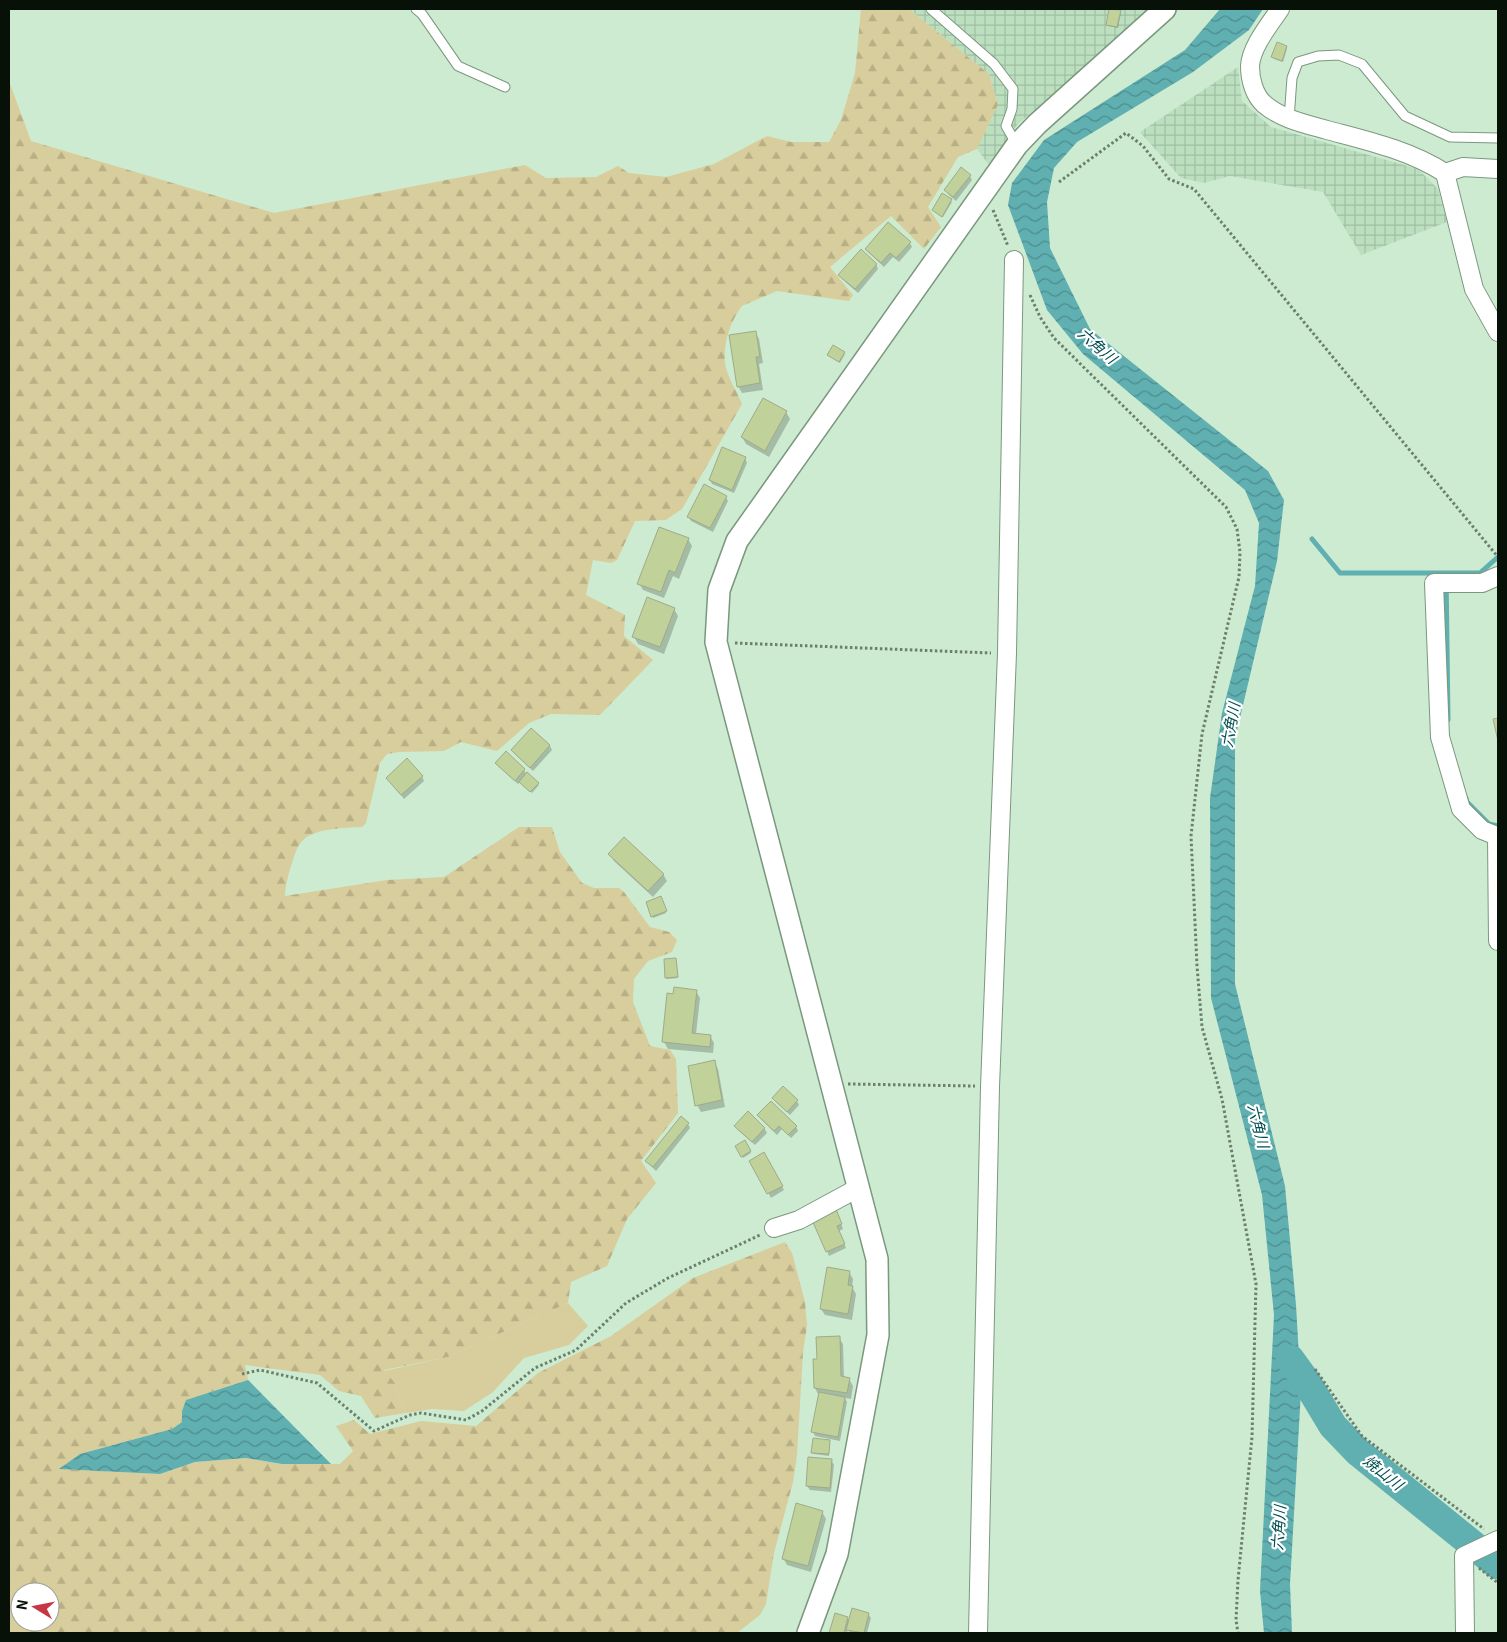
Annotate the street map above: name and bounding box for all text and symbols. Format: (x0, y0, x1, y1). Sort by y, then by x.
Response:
water label: 六角川 (1074, 322, 1123, 369)
water label: 六角川 (1215, 699, 1244, 749)
water label: 六角川 (1244, 1101, 1276, 1152)
water label: 焼山川 (1360, 1450, 1410, 1495)
water label: 六角川 (1265, 1503, 1290, 1551)
north arrow (10, 1582, 60, 1632)
text: N (10, 1598, 32, 1611)

